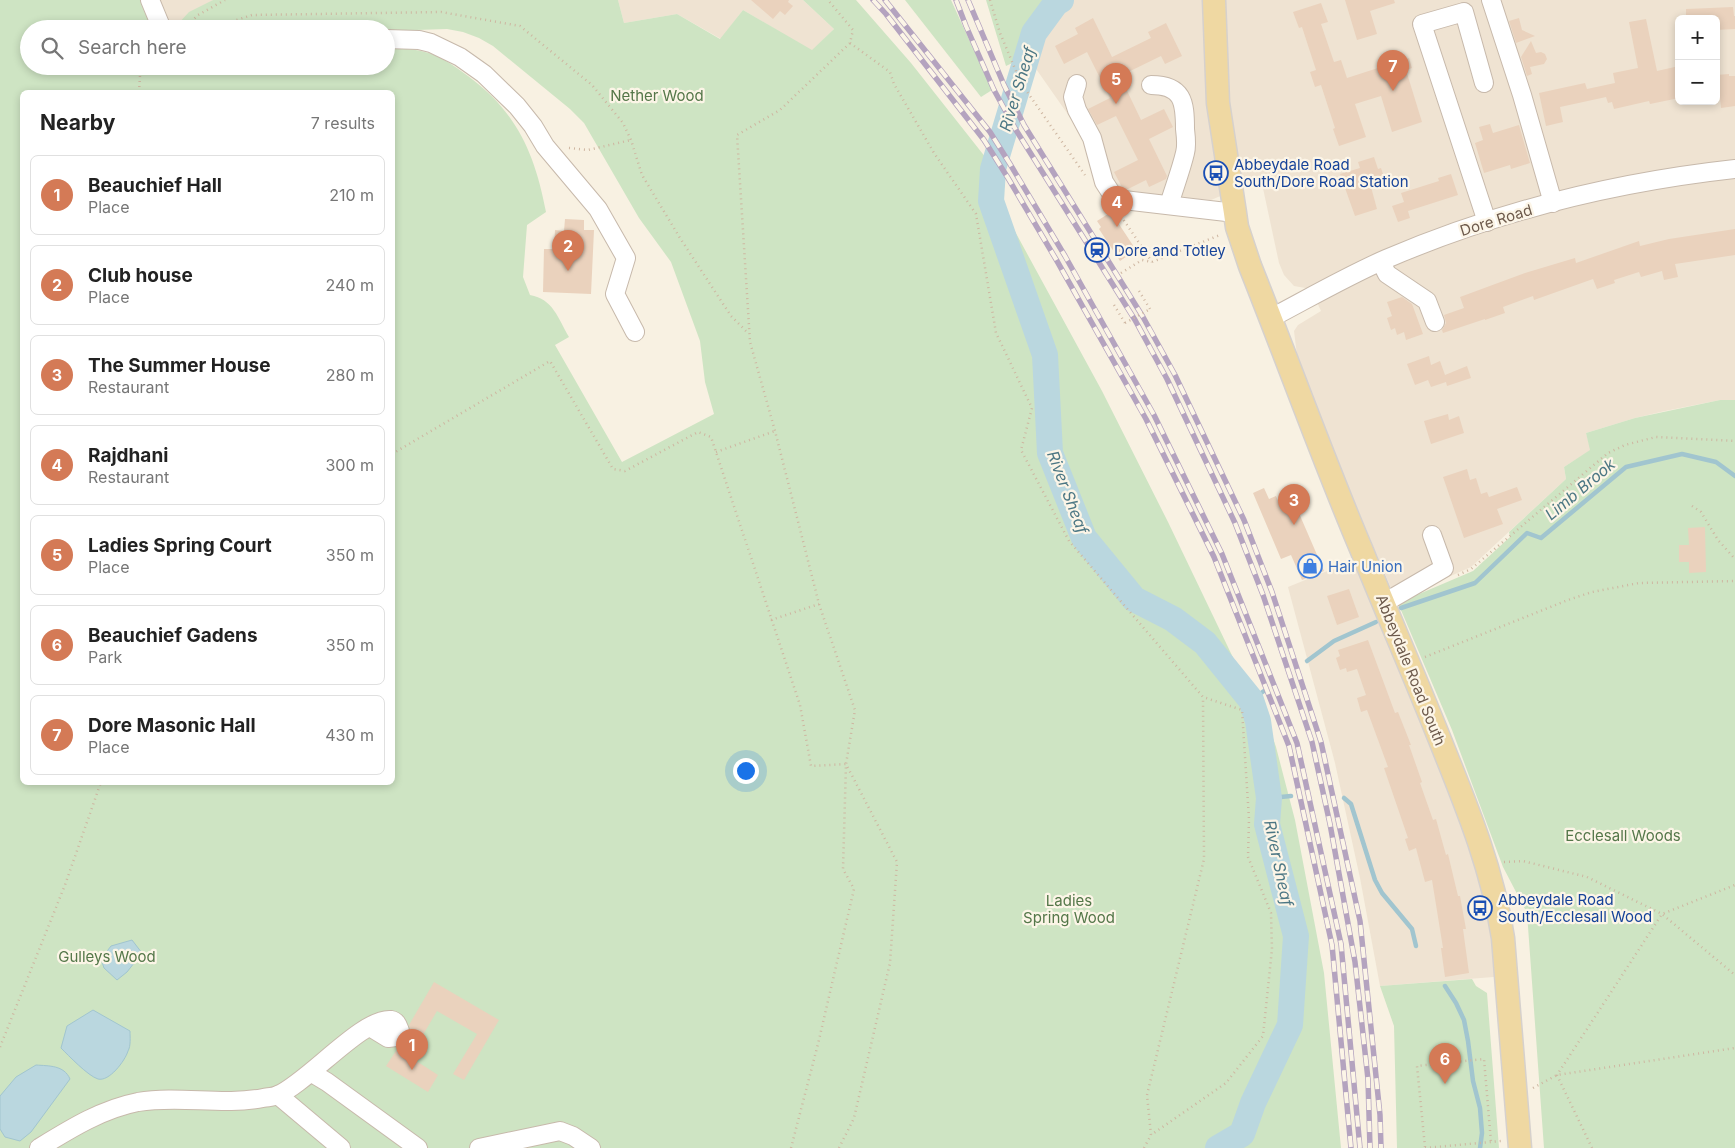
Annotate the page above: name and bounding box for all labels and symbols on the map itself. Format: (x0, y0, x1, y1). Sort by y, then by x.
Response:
water label: River Sheaf (995, 43, 1040, 134)
pin: 7 (1377, 50, 1409, 91)
pin: 5 (1100, 63, 1132, 104)
park label: Nether Wood (610, 86, 704, 105)
place label: Abbeydale Road South/Dore Road Station (1234, 155, 1409, 191)
bus stop icon: Abbeydale Road South/Dore Road Station (1203, 160, 1229, 186)
pin: 4 (1101, 186, 1133, 227)
street label: Dore Road (1458, 200, 1534, 240)
pin: 2 (552, 230, 584, 271)
station icon: Dore and Totley (1084, 237, 1110, 263)
place label: Dore and Totley (1114, 241, 1226, 260)
water label: River Sheaf (1043, 448, 1093, 537)
water label: Limb Brook (1541, 454, 1619, 524)
pin: 3 (1278, 484, 1310, 525)
shop icon: Hair Union (1297, 553, 1323, 579)
place label: Hair Union (1328, 557, 1403, 576)
street label: Abbeydale Road South (1372, 592, 1450, 748)
your location (733, 758, 759, 784)
water label: River Sheaf (1260, 818, 1298, 909)
park label: Ecclesall Woods (1565, 826, 1681, 845)
place label: Abbeydale Road South/Ecclesall Wood (1498, 890, 1652, 926)
park label: Ladies Spring Wood (1023, 891, 1115, 927)
bus stop icon: Abbeydale Road South/Ecclesall Wood (1467, 895, 1493, 921)
park label: Gulleys Wood (58, 947, 156, 966)
pin: 1 (396, 1029, 428, 1070)
pin: 6 (1429, 1043, 1461, 1084)

